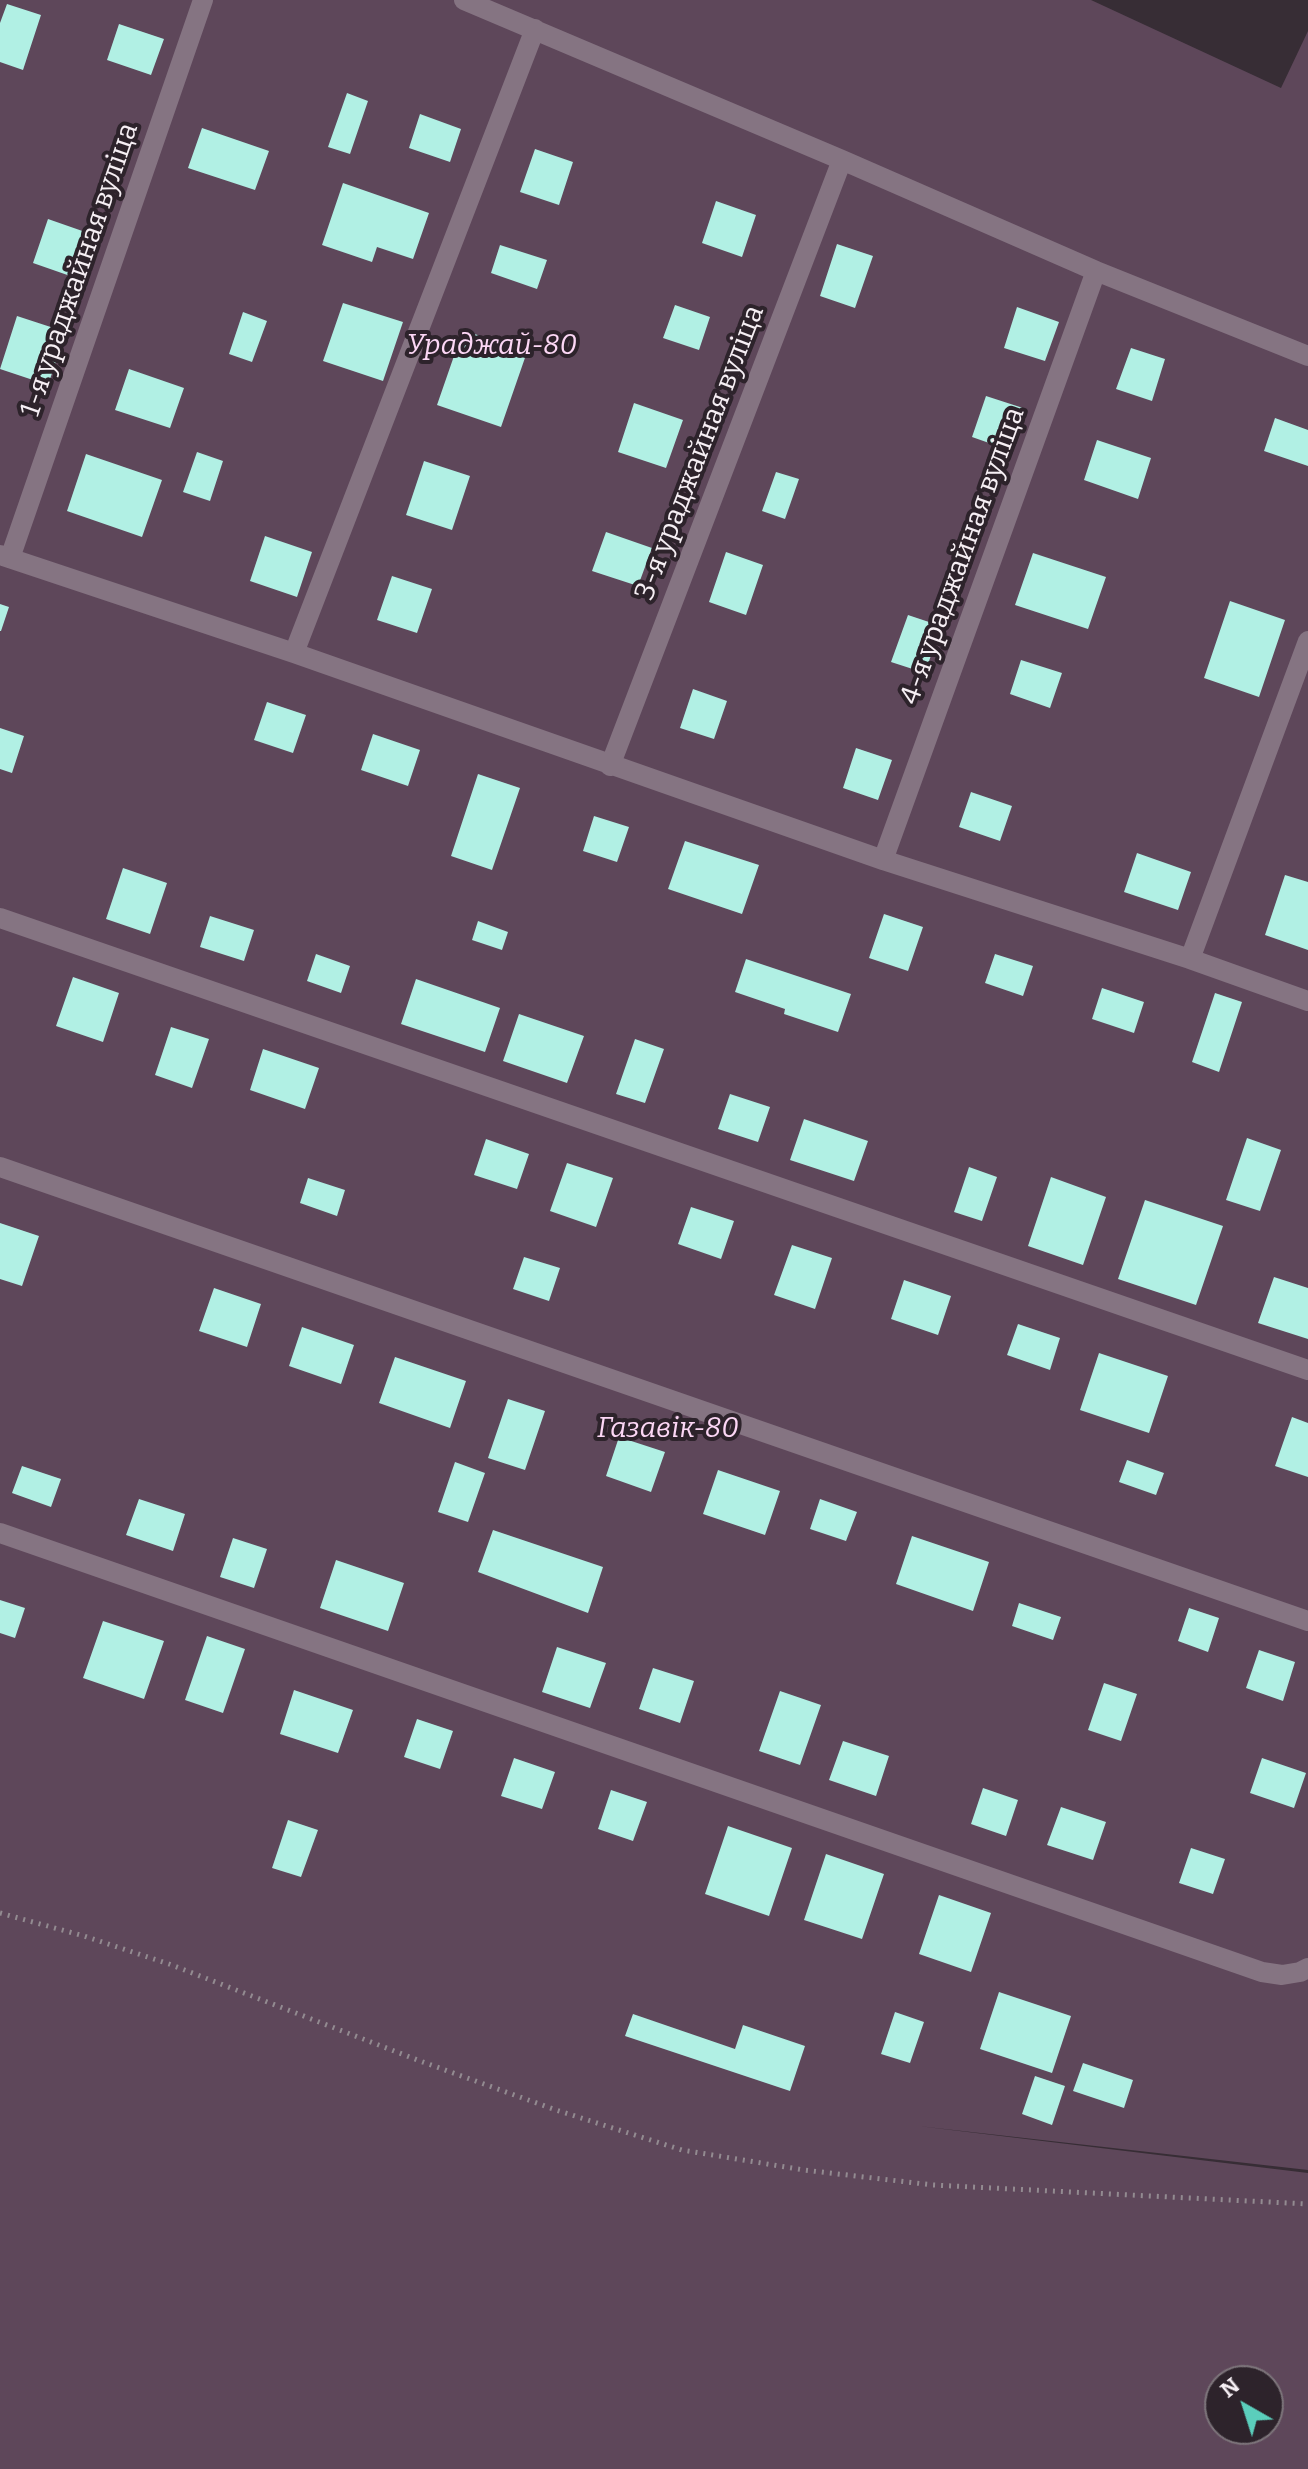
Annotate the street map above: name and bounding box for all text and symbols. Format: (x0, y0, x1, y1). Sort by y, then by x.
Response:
street label: 1-я ураджайная вуліца (14, 119, 146, 421)
street label: 3-я ураджайная вуліца (628, 301, 772, 605)
park label: Ураджай-80 (407, 329, 577, 363)
street label: 4-я ураджайная вуліца (894, 403, 1032, 709)
park label: Газавік-80 (597, 1412, 739, 1446)
north arrow (1204, 2365, 1284, 2445)
text: N (1215, 2372, 1245, 2403)

